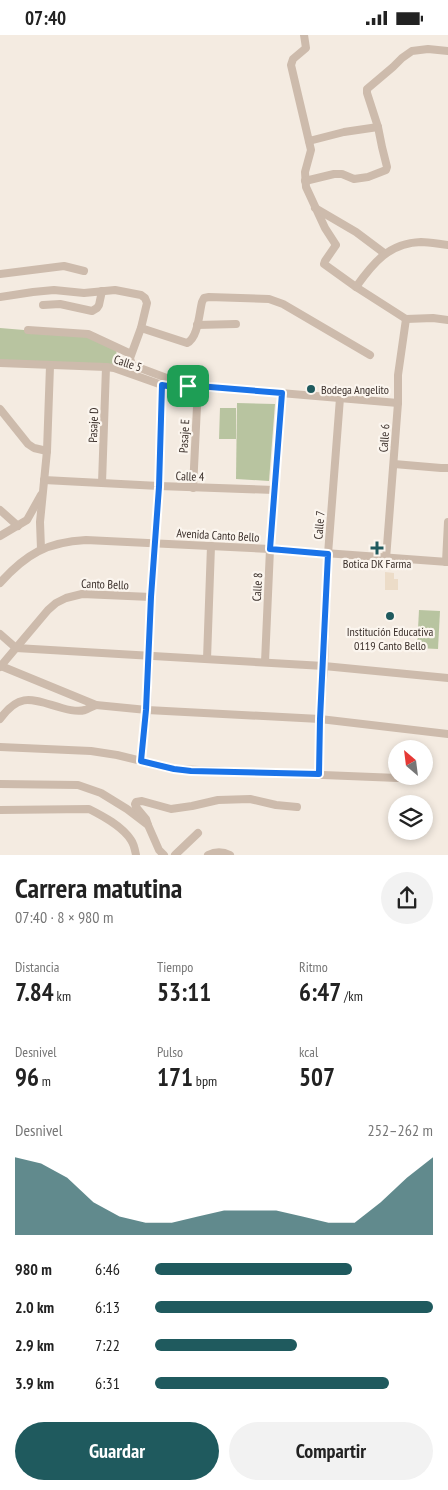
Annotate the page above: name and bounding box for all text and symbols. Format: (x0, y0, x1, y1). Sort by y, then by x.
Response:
text: 07:40 (25, 6, 66, 30)
street label: Calle 5 (112, 351, 144, 375)
pin (167, 365, 209, 407)
icon: arrive (174, 372, 202, 400)
place label: Bodega Angelito (321, 382, 389, 397)
marker: Bodega Angelito (305, 383, 317, 395)
street label: Pasaje D (85, 407, 101, 443)
street label: Pasaje E (176, 419, 192, 453)
street label: Calle 6 (376, 423, 392, 453)
street label: Calle 4 (175, 468, 205, 484)
street label: Calle 7 (310, 510, 328, 540)
street label: Avenida Canto Bello (176, 525, 260, 545)
marker: Botica DK Farma (371, 542, 383, 554)
place label: Botica DK Farma (343, 556, 411, 571)
street label: Calle 8 (249, 572, 265, 602)
street label: Canto Bello (81, 576, 129, 592)
marker: Institución Educativa 0119 Canto Bello (384, 610, 396, 622)
place label: Institución Educativa 0119 Canto Bello (347, 624, 433, 653)
north arrow (388, 740, 432, 785)
map controls (388, 740, 433, 840)
button: layers (388, 795, 433, 840)
text: Carrera matutina (15, 869, 182, 906)
button: share (381, 872, 433, 924)
text: 07:40 · 8 × 980 m (15, 907, 113, 927)
text: Distancia (15, 958, 59, 976)
text: Tiempo (157, 958, 193, 976)
text: Ritmo (299, 958, 328, 976)
text: 7.84 (15, 976, 54, 1008)
text: 53:11 (157, 976, 211, 1008)
text: 6:47 (299, 976, 341, 1008)
text: km (54, 987, 71, 1005)
text: /km (341, 987, 363, 1005)
text: Desnivel (15, 1043, 57, 1061)
text: Pulso (157, 1043, 183, 1061)
text: kcal (299, 1043, 318, 1061)
text: 96 (15, 1061, 39, 1093)
text: 171 (157, 1061, 193, 1093)
text: 507 (299, 1061, 335, 1093)
text: m (39, 1072, 51, 1090)
text: bpm (193, 1072, 217, 1090)
text: Desnivel (15, 1120, 62, 1140)
text: 252–262 m (368, 1120, 433, 1140)
text: 980 m (15, 1259, 52, 1279)
text: 6:46 (95, 1259, 120, 1279)
text: 2.0 km (15, 1297, 54, 1317)
text: 6:13 (95, 1297, 120, 1317)
text: 2.9 km (15, 1335, 54, 1355)
text: 7:22 (95, 1335, 120, 1355)
text: 3.9 km (15, 1373, 54, 1393)
text: 6:31 (95, 1373, 120, 1393)
button: Guardar (15, 1422, 219, 1480)
button: Compartir (229, 1422, 433, 1480)

